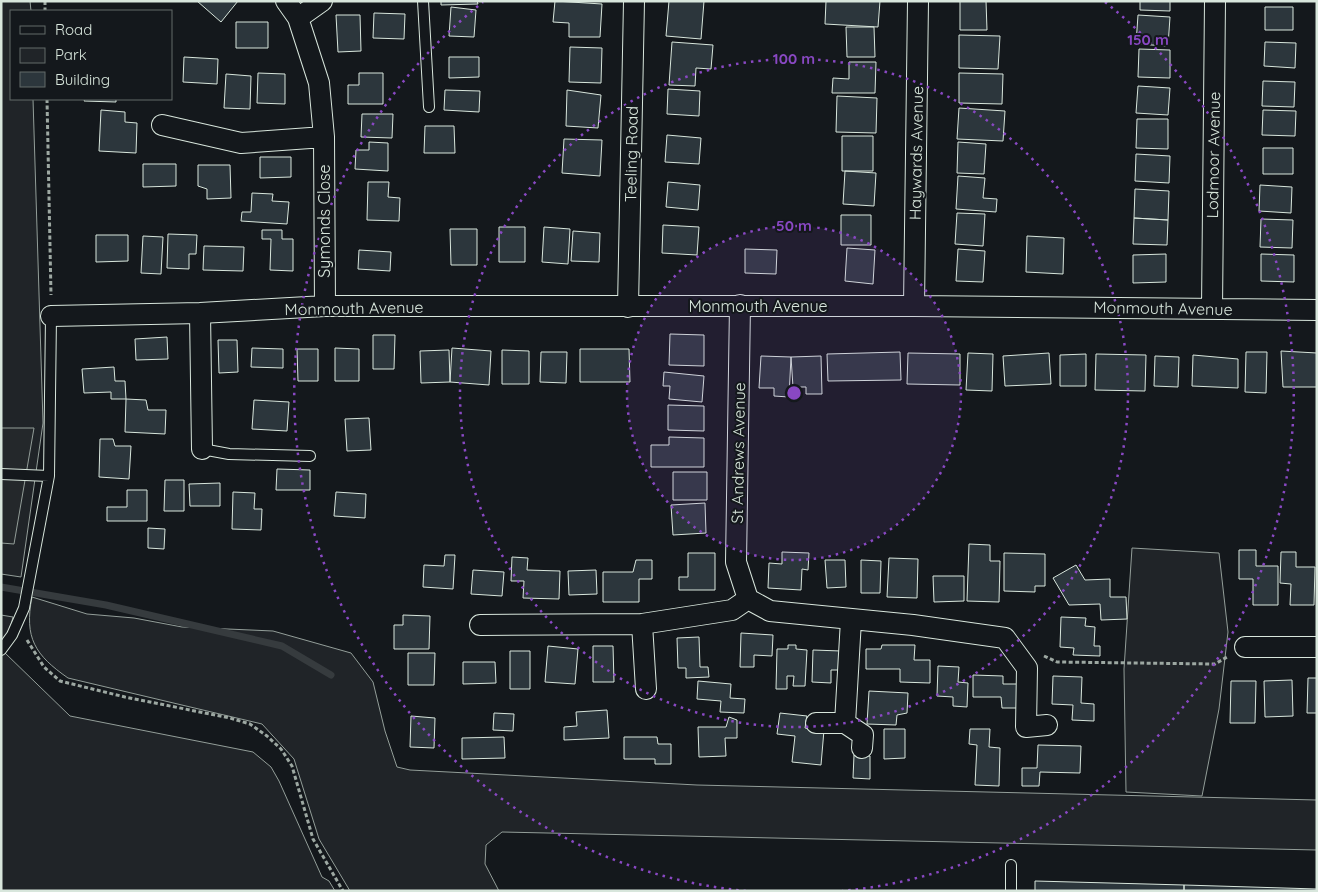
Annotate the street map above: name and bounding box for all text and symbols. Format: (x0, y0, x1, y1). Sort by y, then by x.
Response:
legend (10, 10, 172, 100)
text: Road (55, 20, 92, 39)
text: 150 m (1127, 30, 1169, 49)
text: Park (55, 45, 87, 64)
text: 100 m (773, 49, 815, 68)
text: Building (55, 70, 110, 89)
street label: Haywards Avenue (905, 86, 927, 220)
street label: Lodmoor Avenue (1202, 91, 1224, 219)
street label: Teeling Road (620, 106, 642, 202)
street label: Symonds Close (314, 164, 334, 278)
text: 50 m (776, 216, 812, 235)
street label: Monmouth Avenue (688, 296, 828, 316)
street label: Monmouth Avenue (284, 297, 424, 319)
street label: Monmouth Avenue (1093, 297, 1233, 319)
street label: St Andrews Avenue (727, 382, 749, 524)
centre of rings (785, 384, 803, 402)

